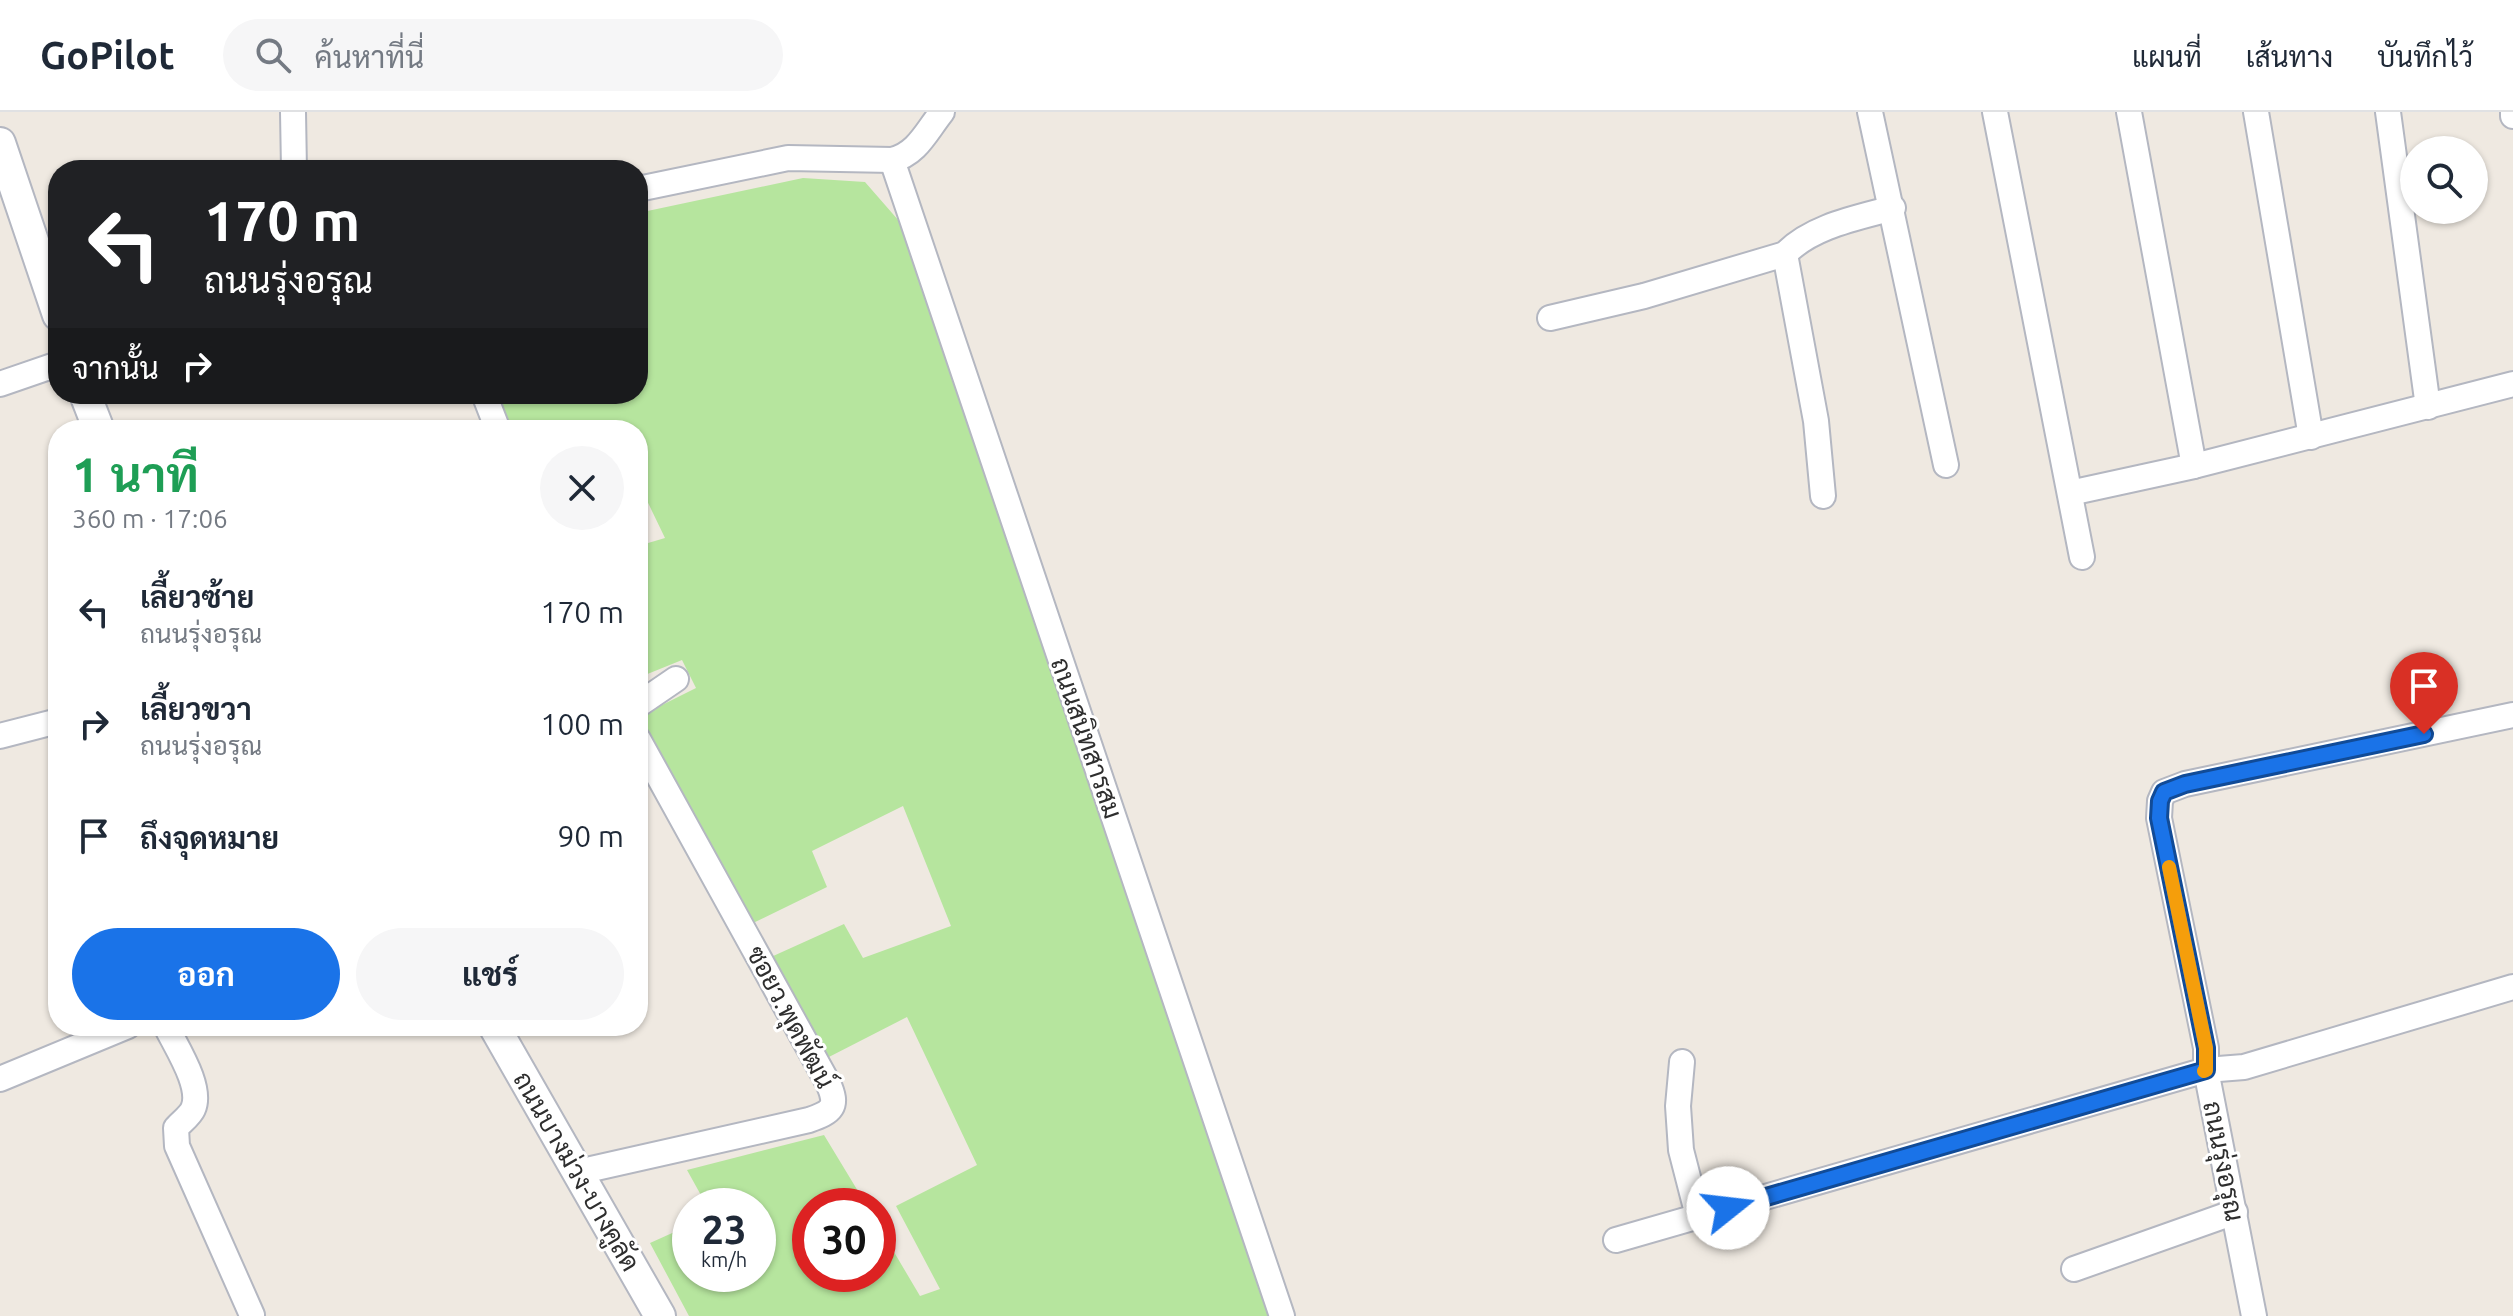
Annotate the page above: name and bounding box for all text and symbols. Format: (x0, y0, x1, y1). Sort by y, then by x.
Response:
search box (223, 19, 783, 91)
icon: search (251, 33, 295, 77)
text: GoPilot (40, 34, 175, 76)
text: ค้นหาที่นี่ (315, 40, 424, 74)
text: แผนที่ (2132, 41, 2202, 72)
text: เส้นทาง (2246, 41, 2333, 72)
text: บันทึกไว้ (2377, 41, 2473, 72)
map controls (2400, 136, 2488, 224)
button: search (2400, 136, 2488, 224)
text: 170 m (204, 189, 360, 252)
icon: left (72, 192, 176, 296)
text: ถนนรุ่งอรุณ (204, 259, 373, 300)
icon: right (175, 344, 219, 388)
text: จากนั้น (72, 351, 159, 385)
button: close (540, 446, 624, 530)
text: 1 นาที (72, 447, 199, 501)
text: 360 m · 17:06 (72, 504, 228, 533)
text: เลี้ยวซ้าย (140, 580, 254, 614)
icon: left (72, 590, 116, 634)
text: 170 m (540, 595, 624, 629)
text: ถนนรุ่งอรุณ (140, 619, 262, 648)
pin (2390, 652, 2458, 734)
street label: ถนนสนิทสารสม (1046, 654, 1128, 822)
icon: arrive (2402, 664, 2446, 708)
text: เลี้ยวขวา (140, 692, 252, 726)
icon: right (72, 702, 116, 746)
text: 100 m (540, 707, 624, 741)
text: ถนนรุ่งอรุณ (140, 731, 262, 760)
icon: arrive (72, 814, 116, 858)
text: 90 m (557, 819, 624, 853)
text: ถึงจุดหมาย (140, 821, 279, 855)
button: ออก (72, 928, 340, 1020)
button: แชร์ (356, 928, 624, 1020)
street label: ซอยว.พุดพัฒน์ (738, 940, 842, 1095)
street label: ถนนบางม่วง-บางคูลัด (505, 1066, 647, 1278)
street label: ถนนรุ่งอรุณ (2194, 1098, 2250, 1224)
position arrow (1686, 1166, 1770, 1250)
speed limit sign: 30 (792, 1188, 896, 1292)
text: 23 (701, 1207, 747, 1252)
text: km/h (701, 1248, 747, 1271)

